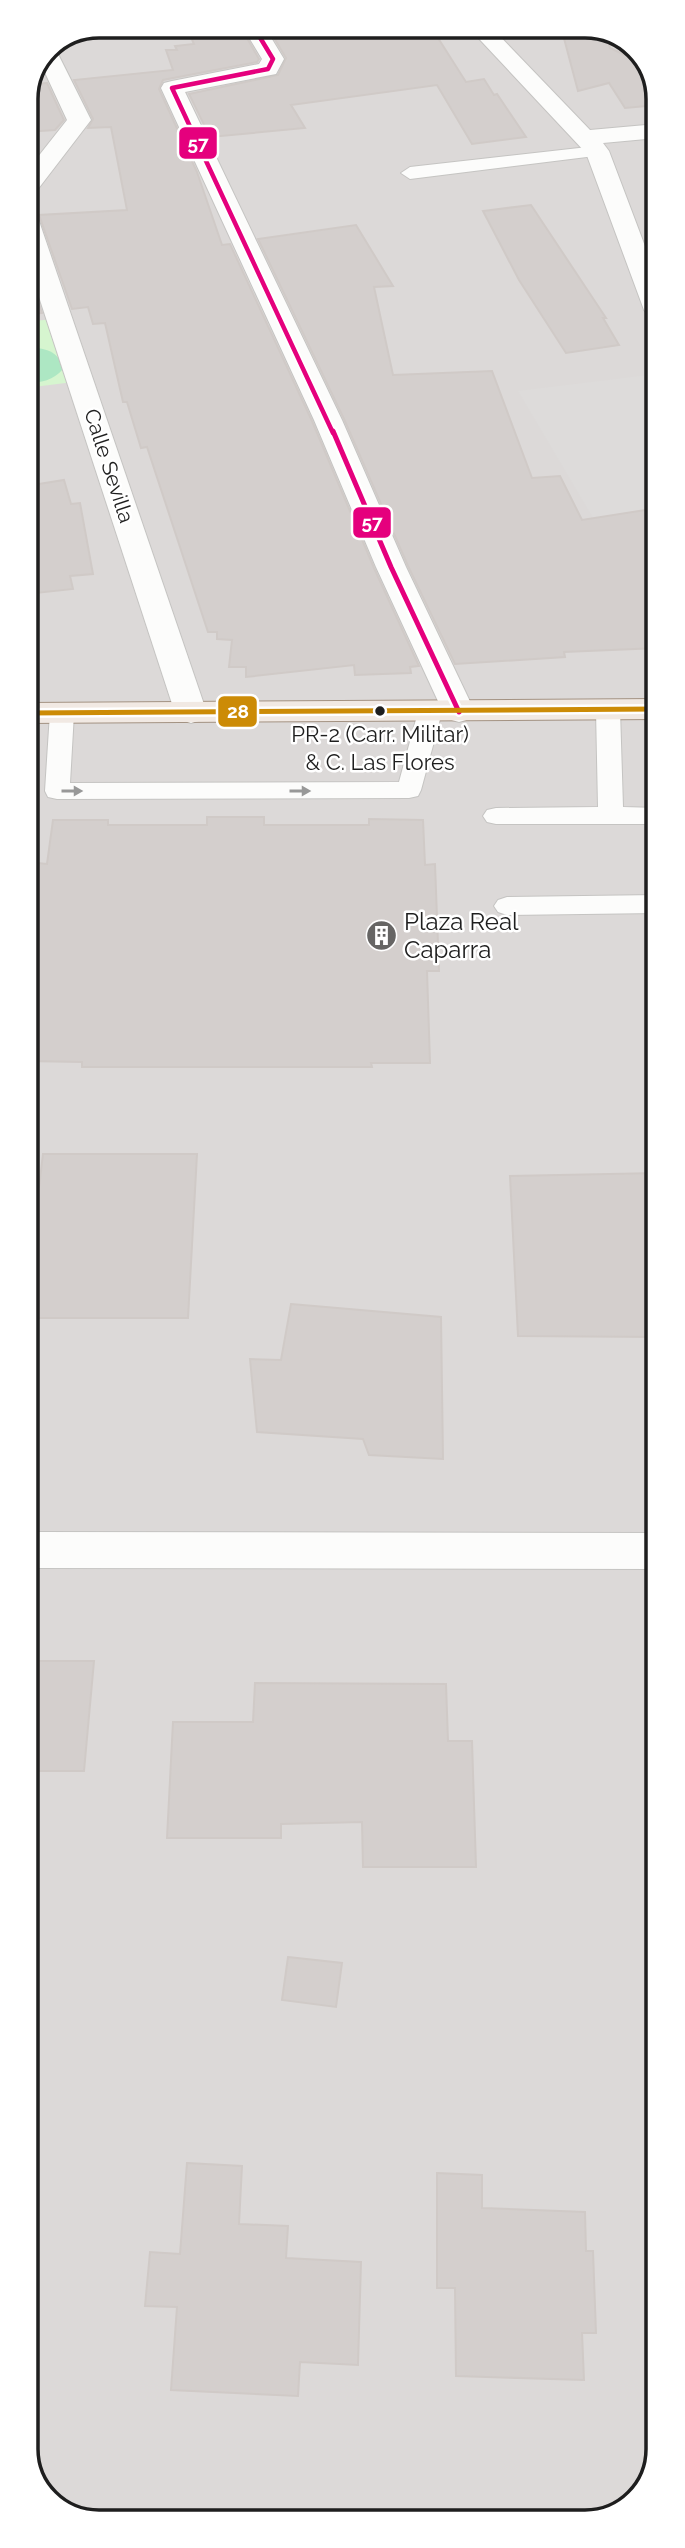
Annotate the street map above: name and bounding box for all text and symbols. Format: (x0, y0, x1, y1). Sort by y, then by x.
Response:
line badge: 57 (178, 126, 218, 160)
text: 57 (187, 132, 209, 154)
street label: Calle Sevilla (79, 406, 140, 526)
line badge: 57 (352, 506, 392, 539)
text: 57 (361, 511, 383, 533)
line badge: 28 (217, 695, 258, 728)
text: 28 (227, 700, 249, 722)
marker: PR-2 (Carr. Militar) & C. Las Flores (373, 704, 387, 718)
place label: PR-2 (Carr. Militar) & C. Las Flores (291, 721, 469, 775)
one-way arrow (62, 785, 84, 797)
one-way arrow (289, 785, 311, 797)
place label: Plaza Real Caparra (404, 907, 519, 964)
building icon: Plaza Real Caparra (364, 919, 398, 953)

